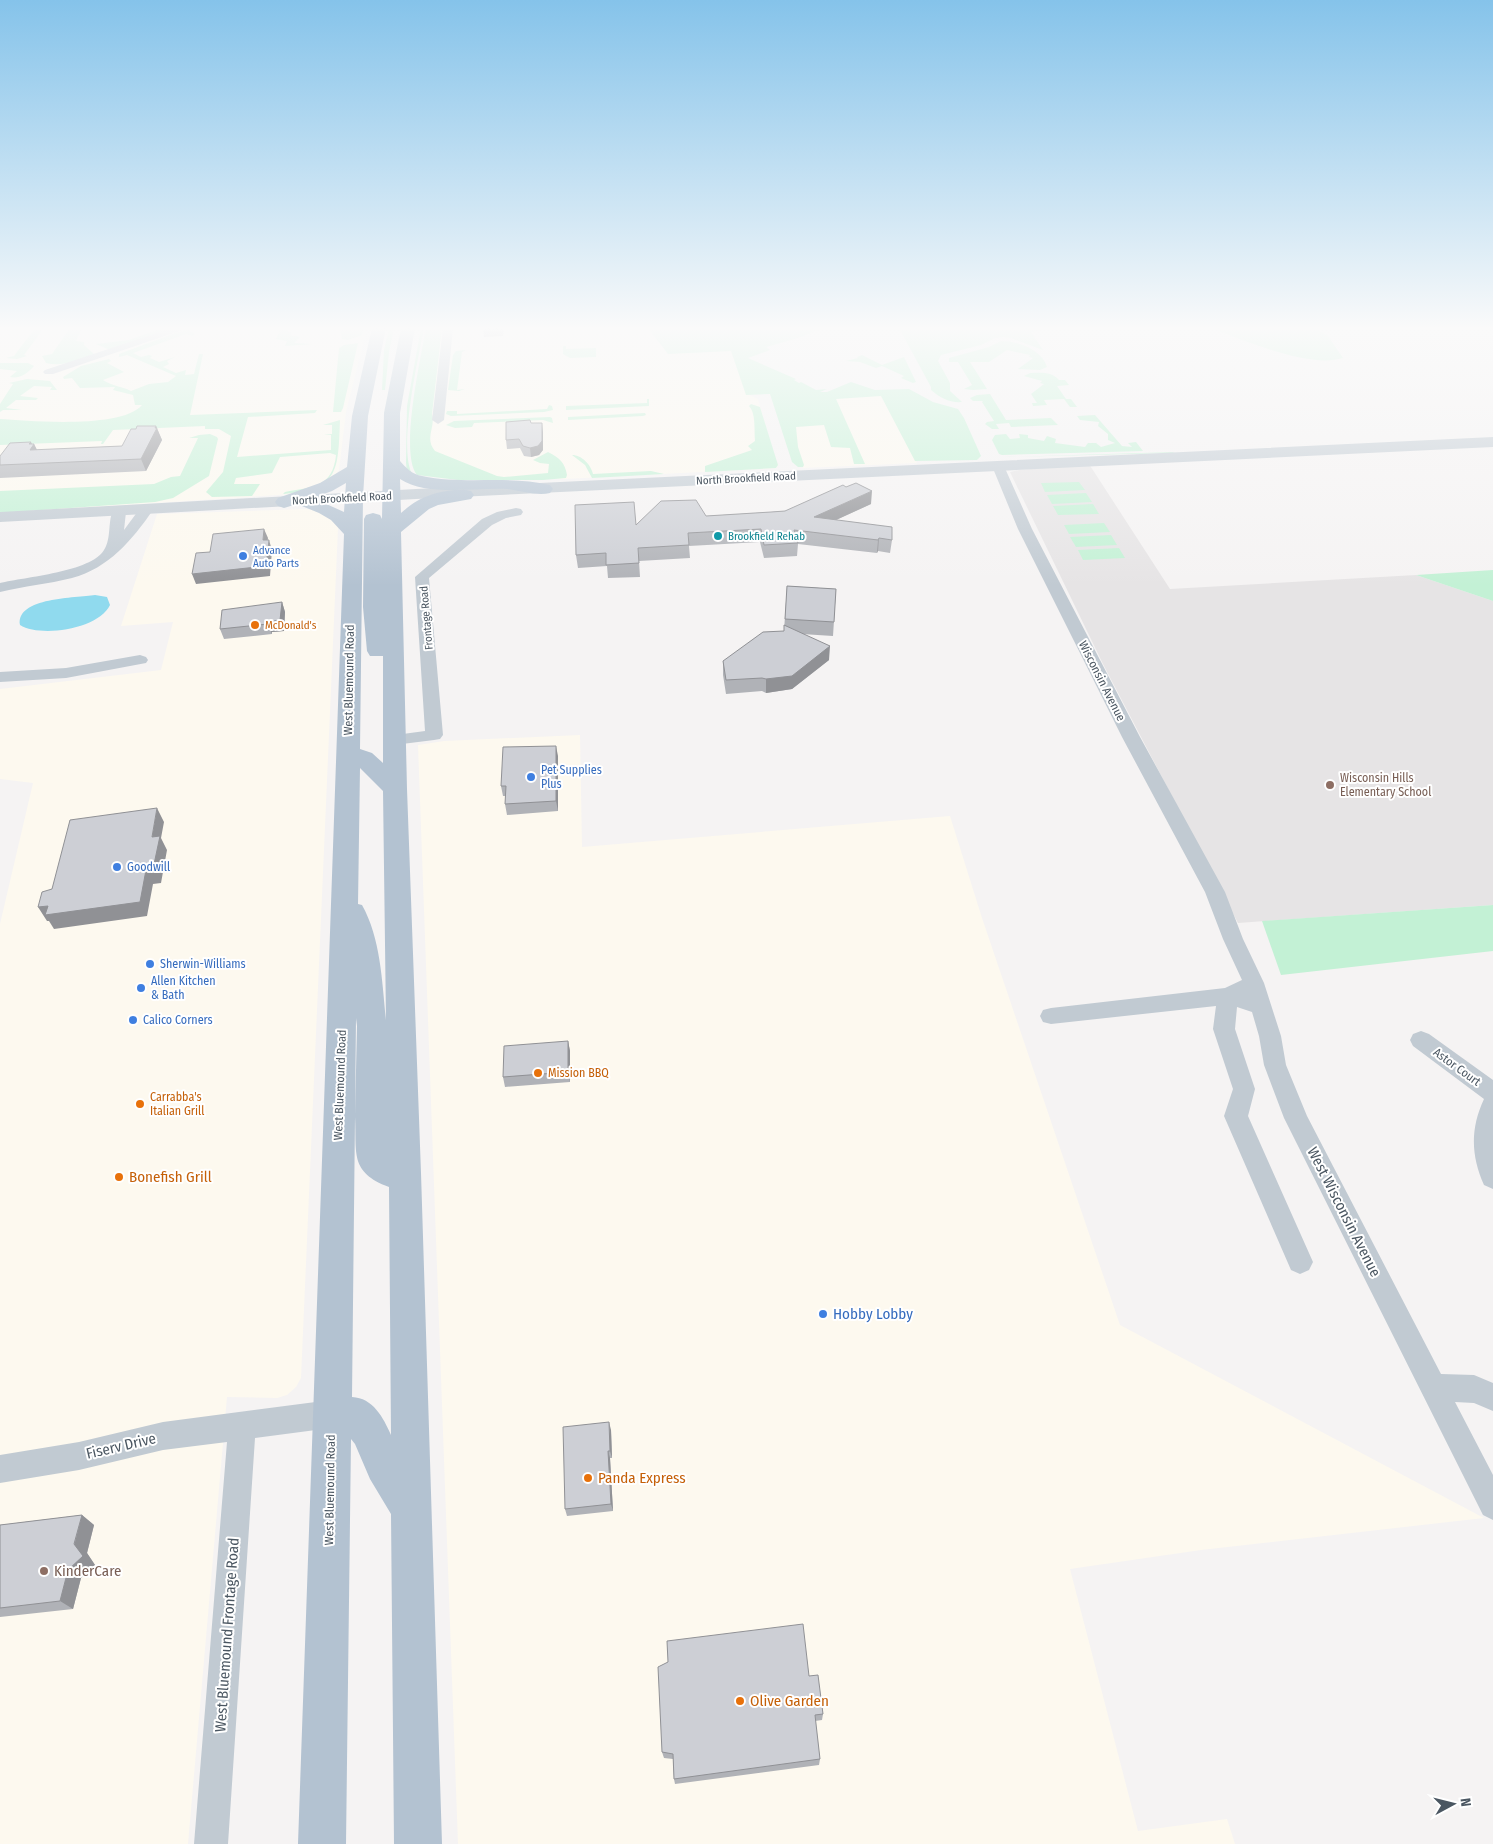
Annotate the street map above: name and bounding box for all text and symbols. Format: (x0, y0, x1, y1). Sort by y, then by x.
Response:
street label: North Brookfield Road (696, 469, 796, 488)
street label: North Brookfield Road (292, 489, 392, 508)
marker: Brookfield Rehab (712, 530, 724, 542)
place label: Brookfield Rehab (728, 530, 805, 543)
place label: Advance Auto Parts (253, 544, 299, 570)
marker: Advance Auto Parts (237, 550, 249, 562)
street label: Frontage Road (417, 585, 436, 650)
marker: McDonald's (249, 619, 261, 631)
place label: McDonald's (265, 619, 317, 632)
street label: West Bluemound Road (341, 624, 357, 736)
street label: Wisconsin Avenue (1076, 639, 1128, 723)
place label: Pet Supplies Plus (541, 763, 602, 791)
marker: Pet Supplies Plus (525, 771, 537, 783)
place label: Wisconsin Hills Elementary School (1340, 771, 1431, 799)
marker: Wisconsin Hills Elementary School (1324, 779, 1336, 791)
place label: Goodwill (127, 860, 170, 874)
marker: Goodwill (111, 861, 123, 873)
place label: Sherwin-Williams (160, 957, 246, 971)
marker: Sherwin-Williams (144, 958, 156, 970)
place label: Allen Kitchen & Bath (151, 974, 216, 1002)
marker: Allen Kitchen & Bath (135, 982, 147, 994)
place label: Calico Corners (143, 1013, 213, 1027)
marker: Calico Corners (127, 1014, 139, 1026)
street label: West Bluemound Road (331, 1029, 349, 1141)
street label: Astor Court (1431, 1045, 1483, 1089)
place label: Mission BBQ (548, 1066, 609, 1080)
marker: Mission BBQ (532, 1067, 544, 1079)
place label: Carrabba's Italian Grill (150, 1090, 204, 1118)
marker: Carrabba's Italian Grill (134, 1098, 146, 1110)
street label: West Wisconsin Avenue (1303, 1144, 1385, 1280)
place label: Bonefish Grill (129, 1168, 212, 1186)
marker: Bonefish Grill (113, 1171, 125, 1183)
place label: Hobby Lobby (833, 1305, 913, 1323)
marker: Hobby Lobby (817, 1308, 829, 1320)
street label: Fiserv Drive (84, 1429, 158, 1463)
street label: West Bluemound Road (322, 1434, 338, 1546)
place label: Panda Express (598, 1469, 686, 1487)
marker: Panda Express (582, 1472, 594, 1484)
street label: West Bluemound Frontage Road (211, 1537, 243, 1733)
place label: KinderCare (54, 1562, 121, 1580)
marker: KinderCare (38, 1565, 50, 1577)
place label: Olive Garden (750, 1692, 829, 1710)
marker: Olive Garden (734, 1695, 746, 1707)
north arrow (1428, 1779, 1478, 1829)
text: N (1456, 1797, 1474, 1808)

